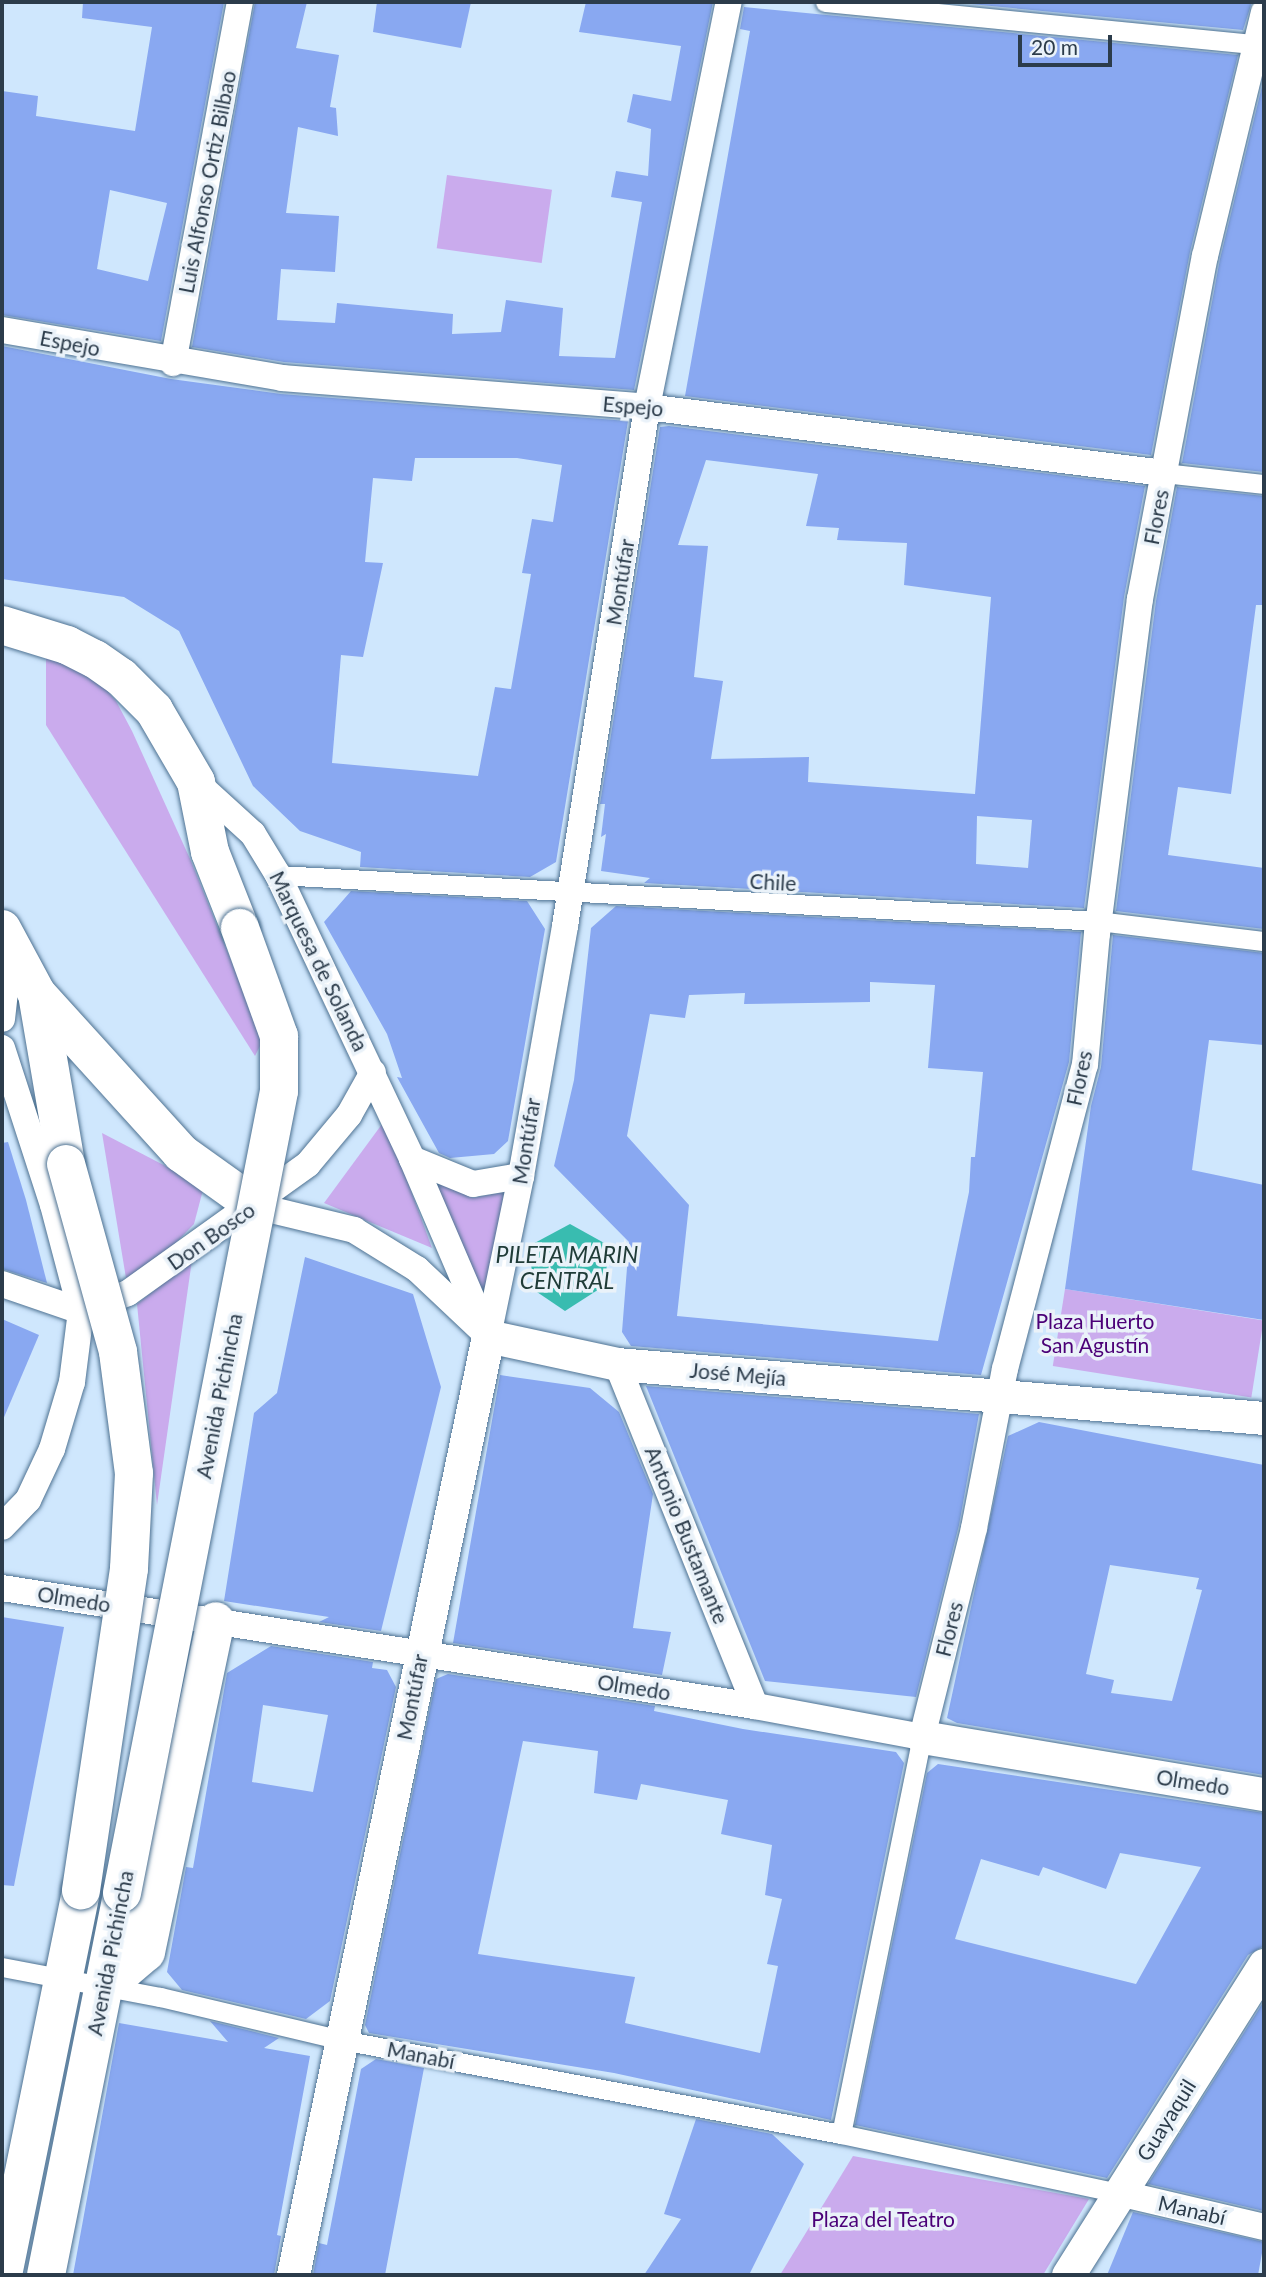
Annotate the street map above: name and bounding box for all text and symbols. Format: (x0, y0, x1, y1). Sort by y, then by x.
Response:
scale bar (1021, 21, 1116, 65)
text: 20 m (1031, 34, 1078, 59)
street label: Luis Alfonso Ortiz Bilbao (173, 68, 241, 296)
street label: Espejo (38, 325, 102, 361)
street label: Espejo (602, 391, 664, 421)
street label: Flores (1138, 487, 1174, 547)
street label: Montúfar (601, 537, 639, 627)
street label: Marquesa de Solanda (264, 867, 374, 1055)
street label: Chile (749, 868, 797, 896)
street label: Flores (1061, 1048, 1097, 1108)
street label: Montúfar (507, 1096, 545, 1186)
street label: Don Bosco (162, 1197, 260, 1275)
water label: PILETA MARIN CENTRAL (495, 1240, 639, 1294)
park label: Plaza Huerto San Agustín (1036, 1308, 1154, 1358)
street label: Avenida Pichincha (191, 1311, 247, 1481)
street label: José Mejía (689, 1357, 787, 1391)
street label: Antonio Bustamante (640, 1443, 734, 1627)
street label: Olmedo (36, 1581, 112, 1617)
street label: Flores (930, 1599, 968, 1659)
street label: Montúfar (391, 1652, 433, 1742)
street label: Olmedo (596, 1669, 672, 1705)
street label: Olmedo (1155, 1764, 1231, 1800)
street label: Avenida Pichincha (82, 1868, 138, 2038)
street label: Manabí (385, 2036, 457, 2074)
street label: Guayaquil (1131, 2074, 1201, 2166)
street label: Manabí (1156, 2190, 1228, 2230)
park label: Plaza del Teatro (811, 2206, 955, 2232)

